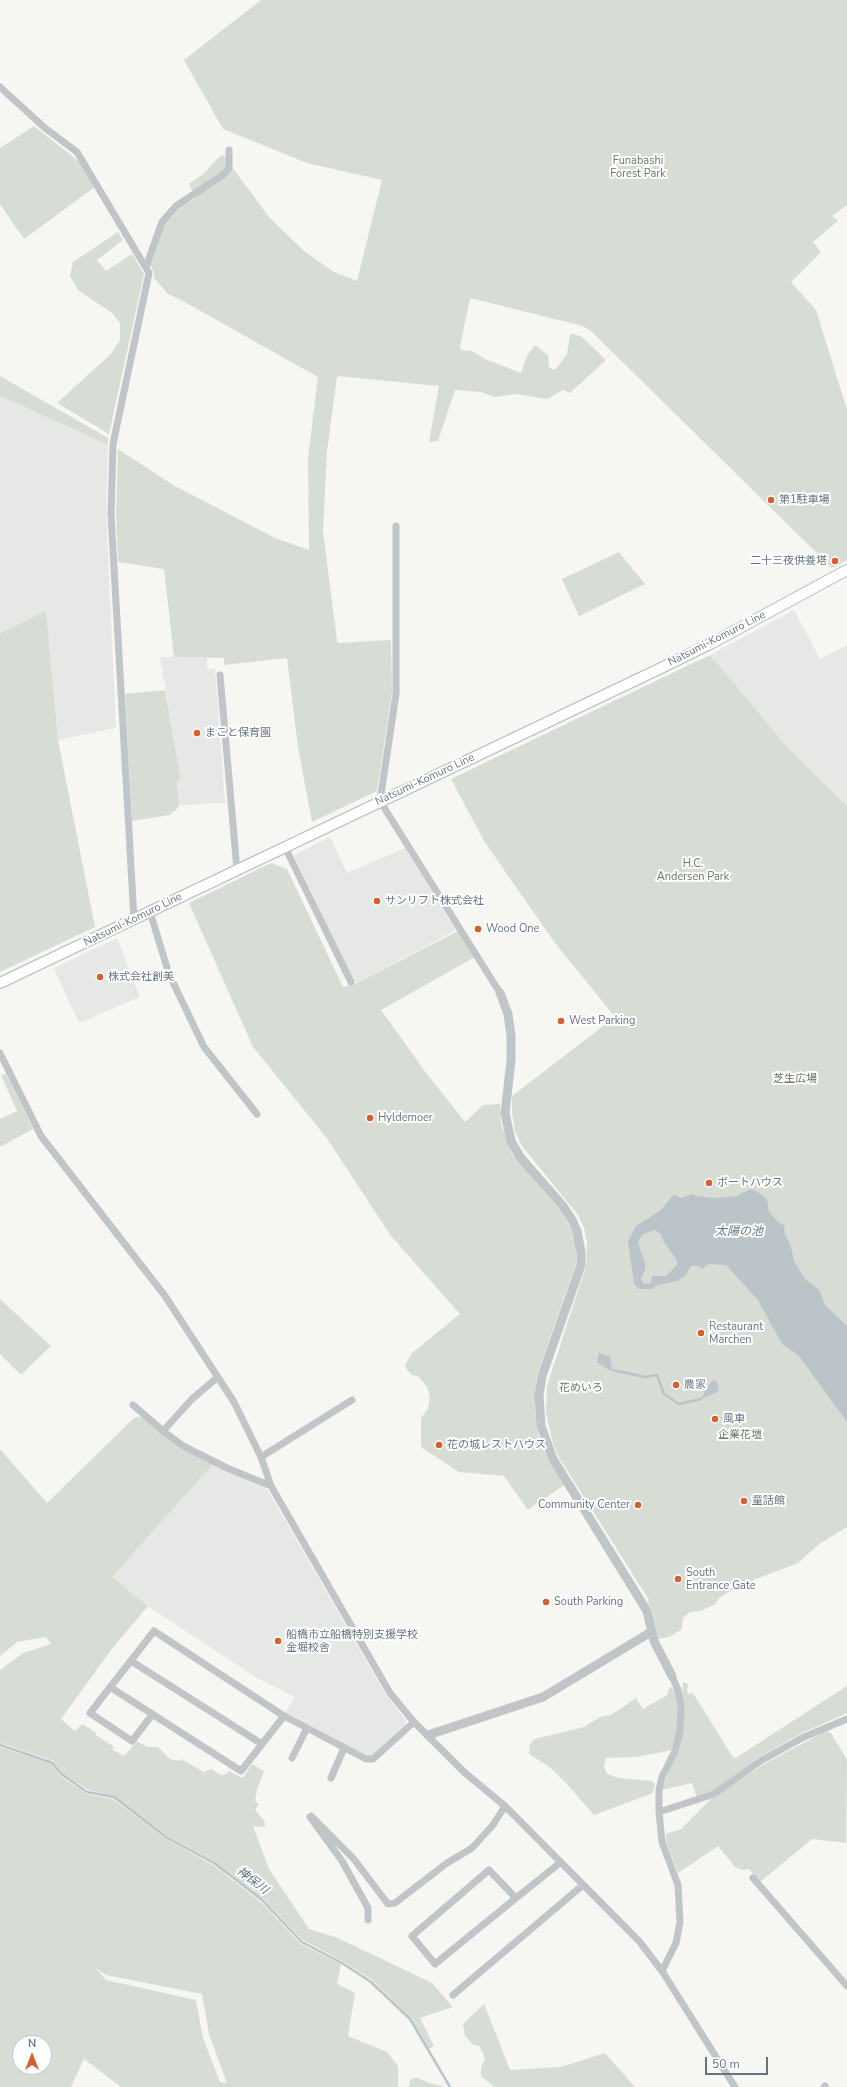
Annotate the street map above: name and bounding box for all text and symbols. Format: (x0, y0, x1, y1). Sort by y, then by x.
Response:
park label: Funabashi Forest Park (610, 154, 666, 180)
place label: 第1駐車場 (779, 493, 830, 507)
marker: 第1駐車場 (766, 495, 776, 505)
place label: 二十三夜供養塔 (750, 554, 827, 568)
marker: 二十三夜供養塔 (830, 556, 840, 566)
street label: Natsumi-Komuro Line (666, 609, 768, 669)
place label: まこと保育園 (205, 726, 271, 740)
marker: まこと保育園 (192, 728, 202, 738)
street label: Natsumi-Komuro Line (373, 751, 477, 809)
park label: H.C. Andersen Park (657, 857, 729, 883)
street label: Natsumi-Komuro Line (82, 890, 184, 950)
place label: サンリフト株式会社 (385, 894, 484, 908)
marker: サンリフト株式会社 (372, 896, 382, 906)
place label: Wood One (486, 922, 539, 936)
marker: Wood One (473, 924, 483, 934)
place label: 株式会社創美 (108, 970, 174, 984)
marker: 株式会社創美 (95, 972, 105, 982)
place label: West Parking (569, 1014, 635, 1028)
marker: West Parking (556, 1016, 566, 1026)
park label: 芝生広場 (773, 1072, 817, 1086)
place label: Hyldemoer (378, 1111, 433, 1125)
marker: Hyldemoer (365, 1113, 375, 1123)
place label: ボートハウス (717, 1176, 783, 1190)
marker: ボートハウス (704, 1178, 714, 1188)
water label: 太陽の池 (715, 1225, 763, 1239)
place label: Restaurant Marchen (709, 1320, 763, 1346)
marker: Restaurant Marchen (696, 1328, 706, 1338)
place label: 農家 (684, 1378, 706, 1392)
marker: 農家 (671, 1380, 681, 1390)
park label: 花めいろ (559, 1381, 603, 1395)
place label: 風車 (723, 1412, 745, 1426)
marker: 風車 (710, 1414, 720, 1424)
park label: 企業花壇 (718, 1428, 762, 1442)
place label: 花の城レストハウス (447, 1438, 546, 1452)
marker: 花の城レストハウス (434, 1440, 444, 1450)
place label: 童話館 (752, 1494, 785, 1508)
marker: 童話館 (739, 1496, 749, 1506)
place label: Community Center (538, 1498, 630, 1512)
marker: Community Center (633, 1500, 643, 1510)
place label: South Entrance Gate (686, 1566, 756, 1592)
marker: South Entrance Gate (673, 1574, 683, 1584)
place label: South Parking (554, 1595, 623, 1609)
marker: South Parking (541, 1597, 551, 1607)
place label: 船橋市立船橋特別支援学校 金堀校舎 (286, 1628, 418, 1654)
marker: 船橋市立船橋特別支援学校 金堀校舎 (273, 1636, 283, 1646)
water label: 神保川 (233, 1864, 271, 1898)
north arrow (12, 2035, 52, 2075)
text: N (28, 2036, 36, 2051)
scale bar (707, 2049, 770, 2075)
text: 50 m (712, 2056, 740, 2072)

